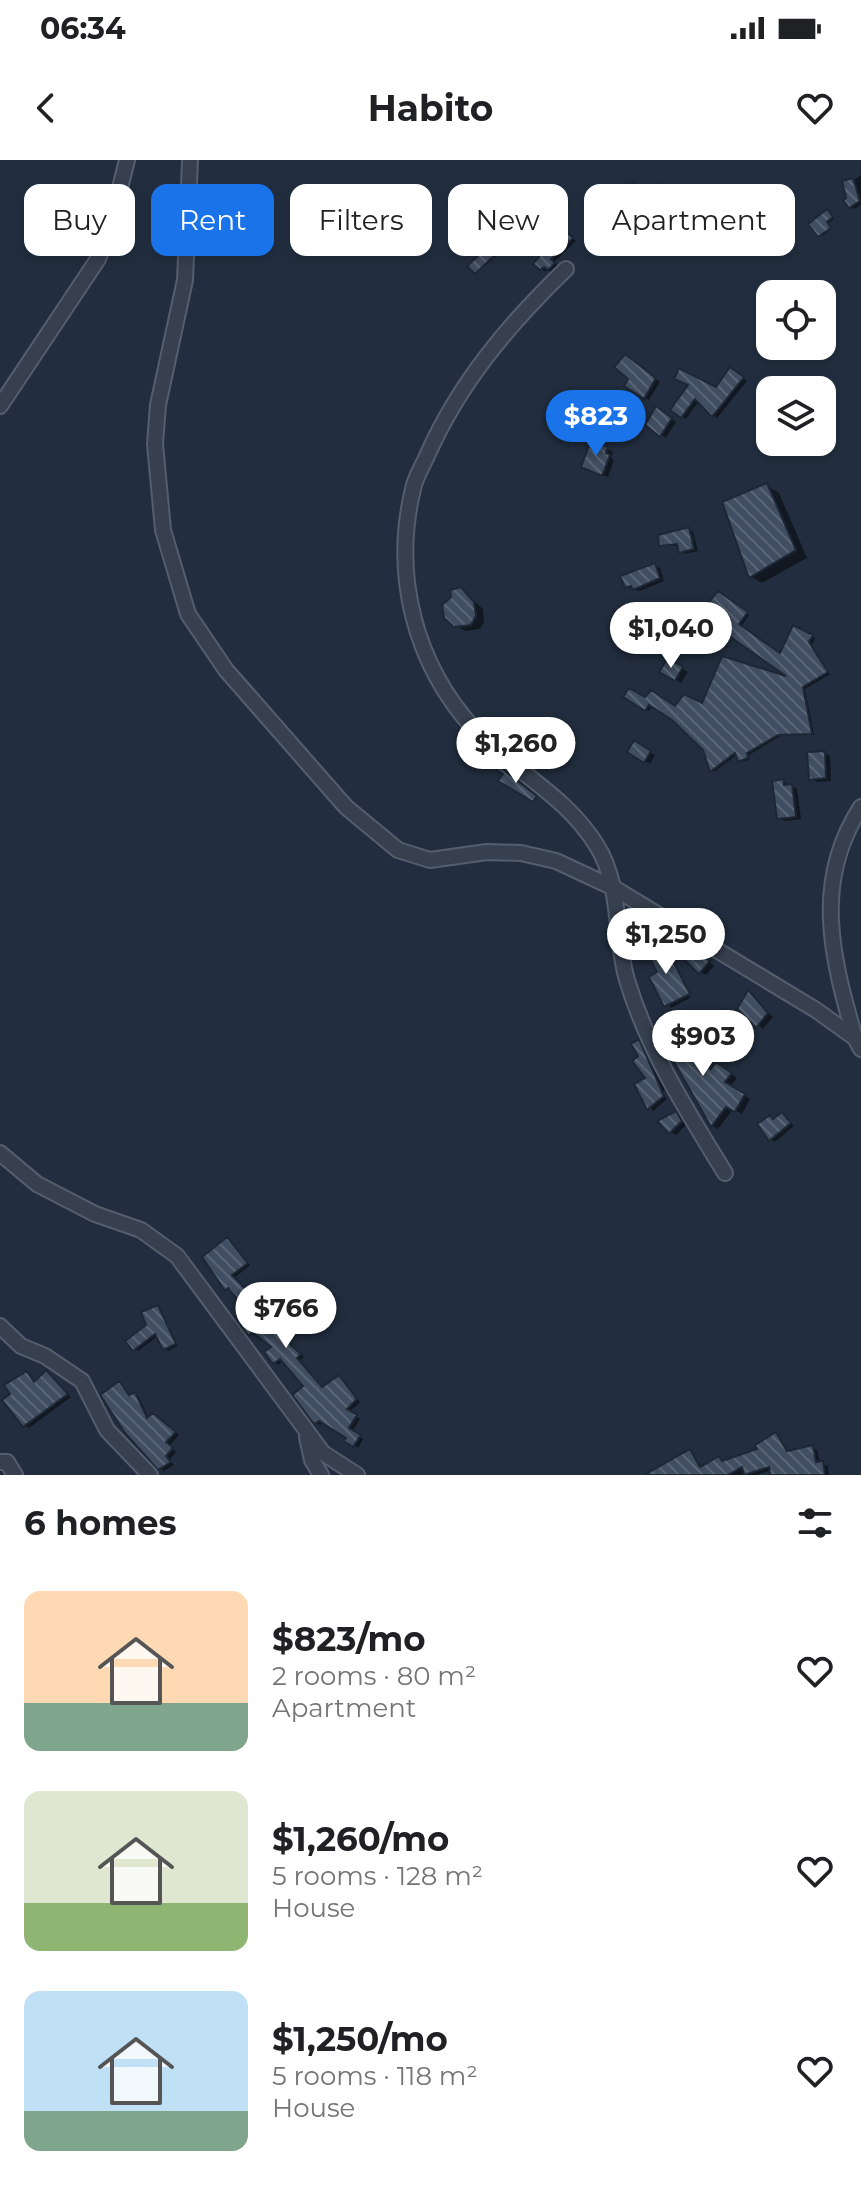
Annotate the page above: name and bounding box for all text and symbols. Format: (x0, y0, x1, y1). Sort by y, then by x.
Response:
text: 06:34 (40, 10, 126, 47)
icon: back (24, 86, 68, 130)
text: Habito (368, 86, 493, 130)
icon: heart (793, 86, 837, 130)
chip: Buy (24, 184, 135, 256)
chip: Rent (151, 184, 274, 256)
chip: Filters (290, 184, 432, 256)
chip: New (448, 184, 568, 256)
chip: Apartment (584, 184, 795, 256)
map controls (756, 280, 836, 456)
button: locate (756, 280, 836, 360)
button: layers (756, 376, 836, 456)
pin: $823 (549, 390, 643, 458)
text: $823 (564, 400, 628, 432)
pin: $1,040 (606, 602, 736, 670)
text: $1,040 (628, 612, 714, 644)
pin: $1,260 (451, 717, 581, 785)
text: $1,260 (474, 727, 558, 759)
pin: $1,250 (601, 908, 731, 976)
text: $1,250 (625, 918, 707, 950)
pin: $903 (656, 1010, 750, 1078)
text: $903 (670, 1020, 736, 1052)
pin: $766 (239, 1282, 333, 1350)
text: $766 (253, 1292, 319, 1324)
icon: filters (793, 1501, 837, 1545)
text: 6 homes (24, 1502, 177, 1544)
text: $823/mo (272, 1618, 426, 1660)
icon: home (88, 1623, 184, 1719)
icon: heart (793, 1649, 837, 1693)
text: 2 rooms · 80 m² (272, 1660, 476, 1692)
text: Apartment (272, 1692, 416, 1724)
text: $1,260/mo (272, 1818, 449, 1860)
icon: home (88, 1823, 184, 1919)
icon: heart (793, 1849, 837, 1893)
text: 5 rooms · 128 m² (272, 1860, 483, 1892)
text: House (272, 1892, 355, 1924)
text: $1,250/mo (272, 2018, 448, 2060)
icon: home (88, 2023, 184, 2119)
icon: heart (793, 2049, 837, 2093)
text: 5 rooms · 118 m² (272, 2060, 478, 2092)
text: House (272, 2092, 355, 2124)

